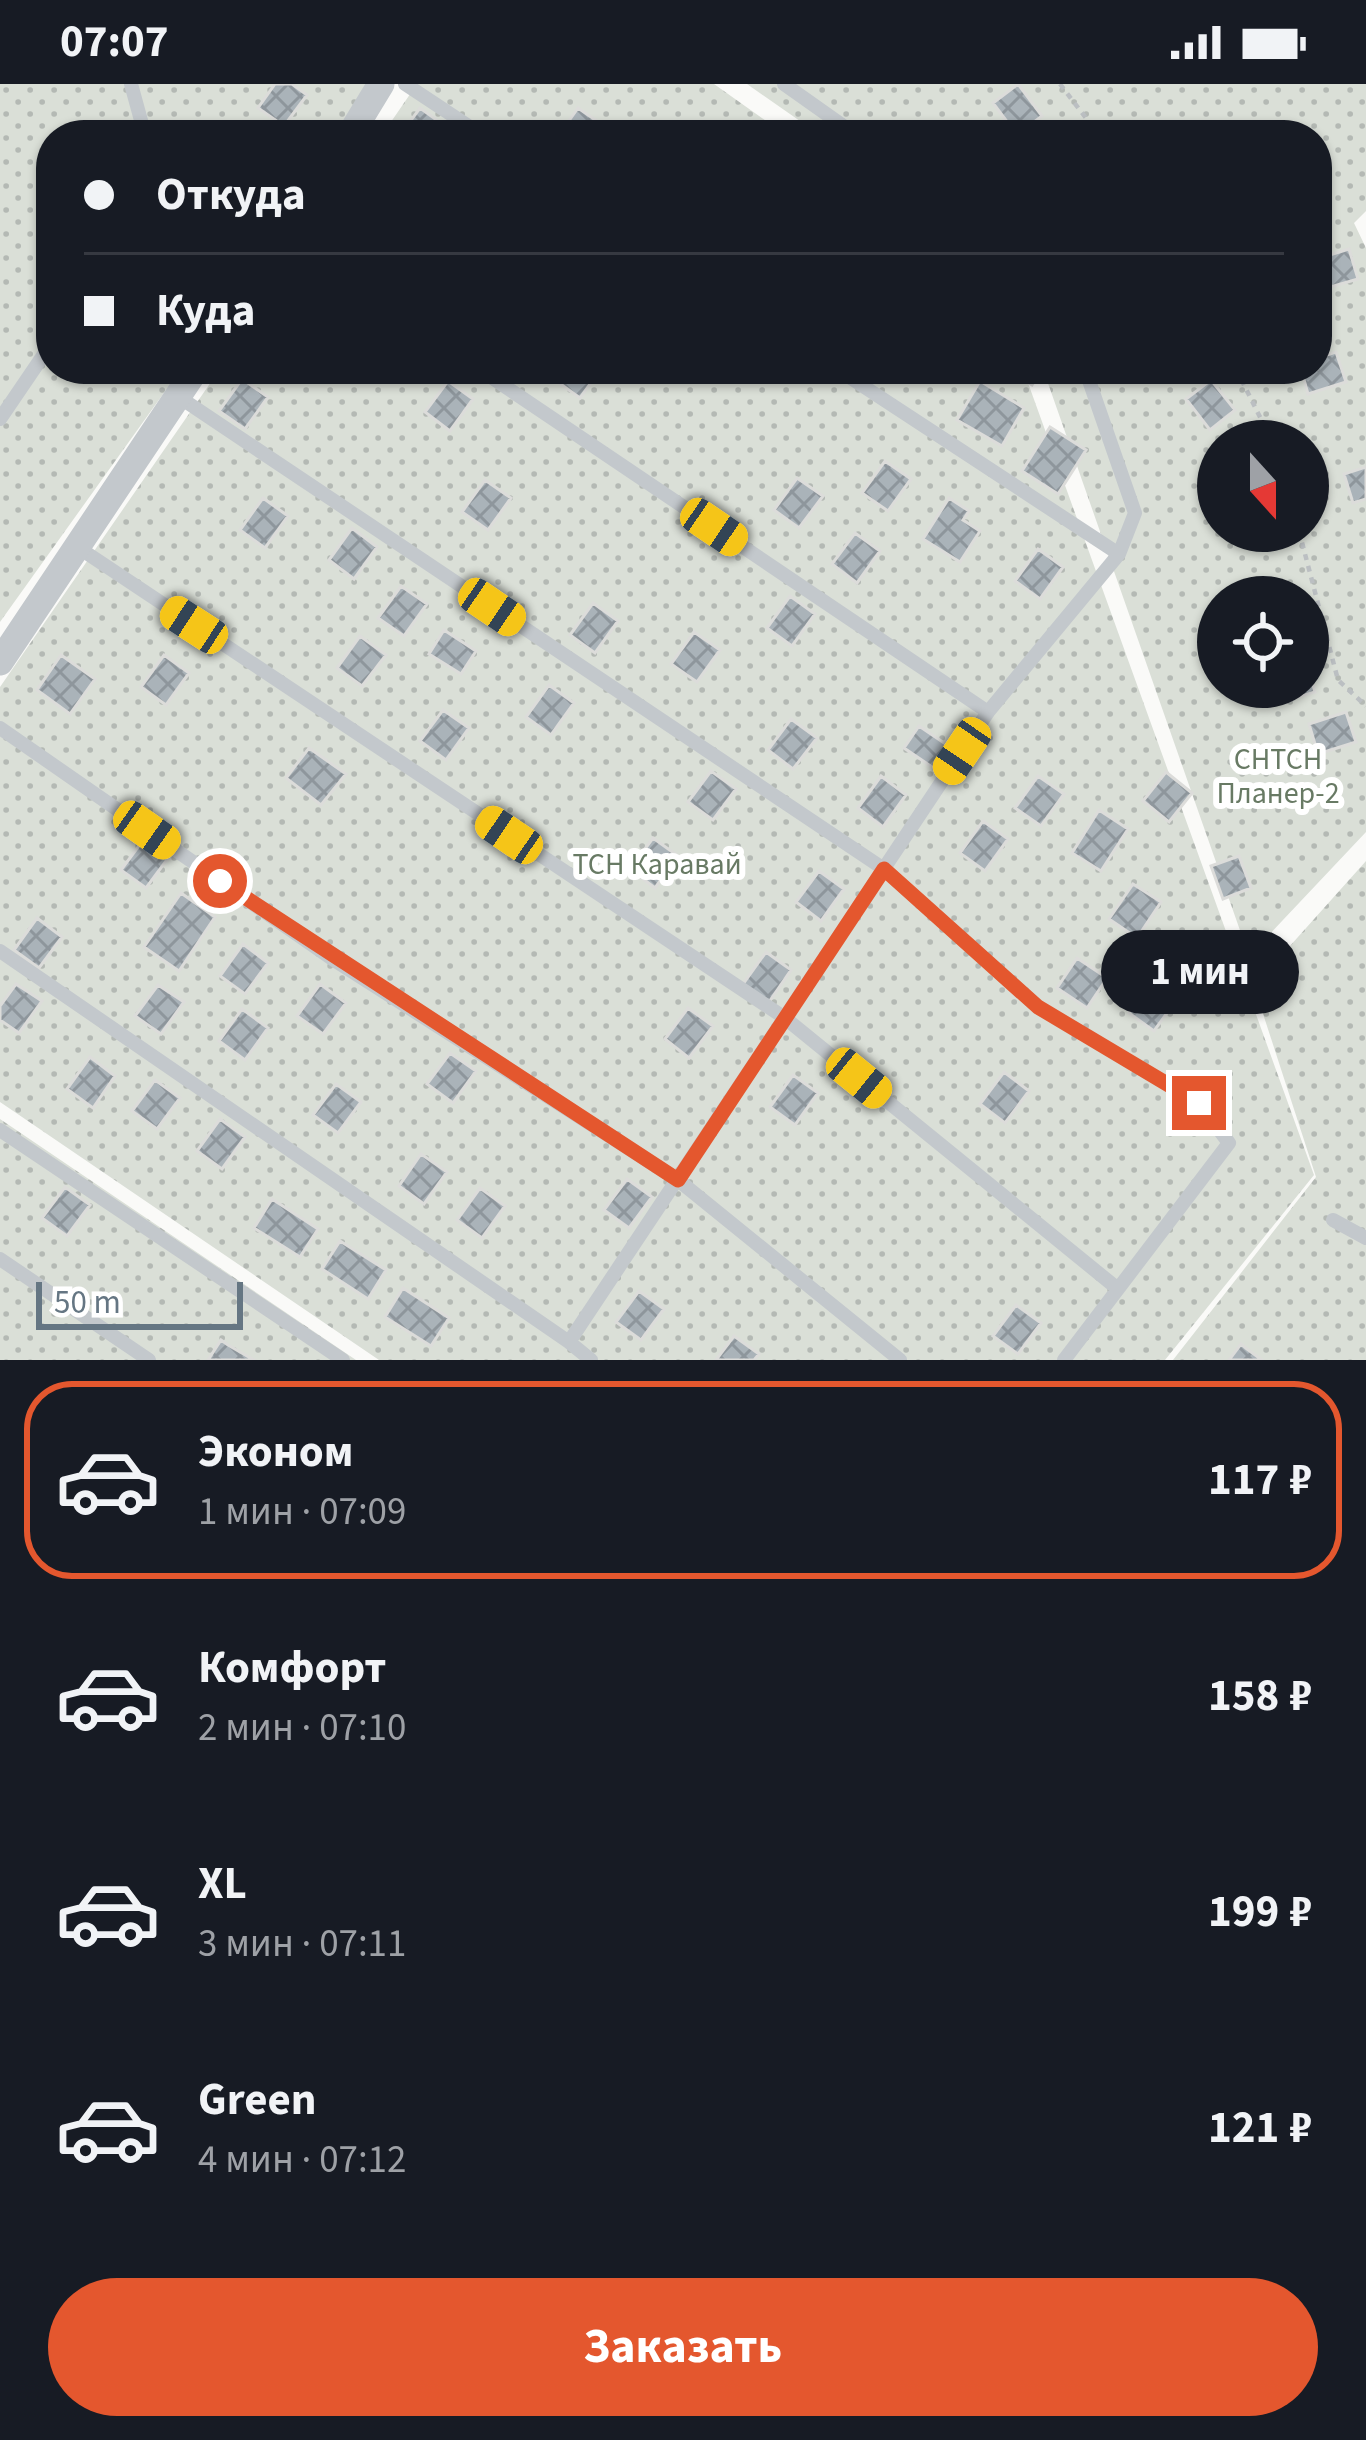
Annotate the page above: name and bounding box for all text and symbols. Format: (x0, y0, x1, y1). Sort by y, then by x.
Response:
text: 07:07 (60, 10, 169, 74)
text: Откуда (156, 163, 306, 227)
text: Куда (156, 279, 256, 343)
north arrow (1197, 420, 1329, 552)
map controls (1197, 420, 1329, 708)
car (674, 492, 754, 562)
car (452, 572, 532, 642)
button: locate (1197, 576, 1329, 708)
car (154, 590, 234, 660)
car (927, 711, 997, 791)
park label: СНТСН Планер-2 (1216, 738, 1340, 815)
car (107, 795, 187, 865)
car (469, 800, 549, 870)
park label: ТСН Каравай (572, 843, 742, 886)
route start (193, 854, 247, 908)
callout: 1 мин (1100, 929, 1298, 1013)
text: 1 мин (1150, 944, 1250, 1000)
car (820, 1041, 898, 1115)
route end (1172, 1076, 1226, 1130)
scale bar (36, 1276, 243, 1329)
text: 50 m (54, 1279, 121, 1326)
text: Эконом (198, 1420, 354, 1484)
icon: car (54, 1426, 162, 1534)
text: 117 ₽ (1208, 1448, 1312, 1512)
text: 1 мин · 07:09 (198, 1484, 406, 1540)
text: Комфорт (198, 1636, 386, 1700)
icon: car (54, 1642, 162, 1750)
text: 158 ₽ (1208, 1664, 1312, 1728)
text: 2 мин · 07:10 (198, 1700, 406, 1756)
text: XL (198, 1852, 247, 1916)
icon: car (54, 1858, 162, 1966)
text: 199 ₽ (1208, 1880, 1312, 1944)
text: 3 мин · 07:11 (198, 1916, 406, 1972)
text: Green (198, 2068, 317, 2132)
icon: car (54, 2074, 162, 2182)
text: 121 ₽ (1208, 2096, 1312, 2160)
text: 4 мин · 07:12 (198, 2132, 406, 2188)
button: Заказать (48, 2278, 1318, 2416)

